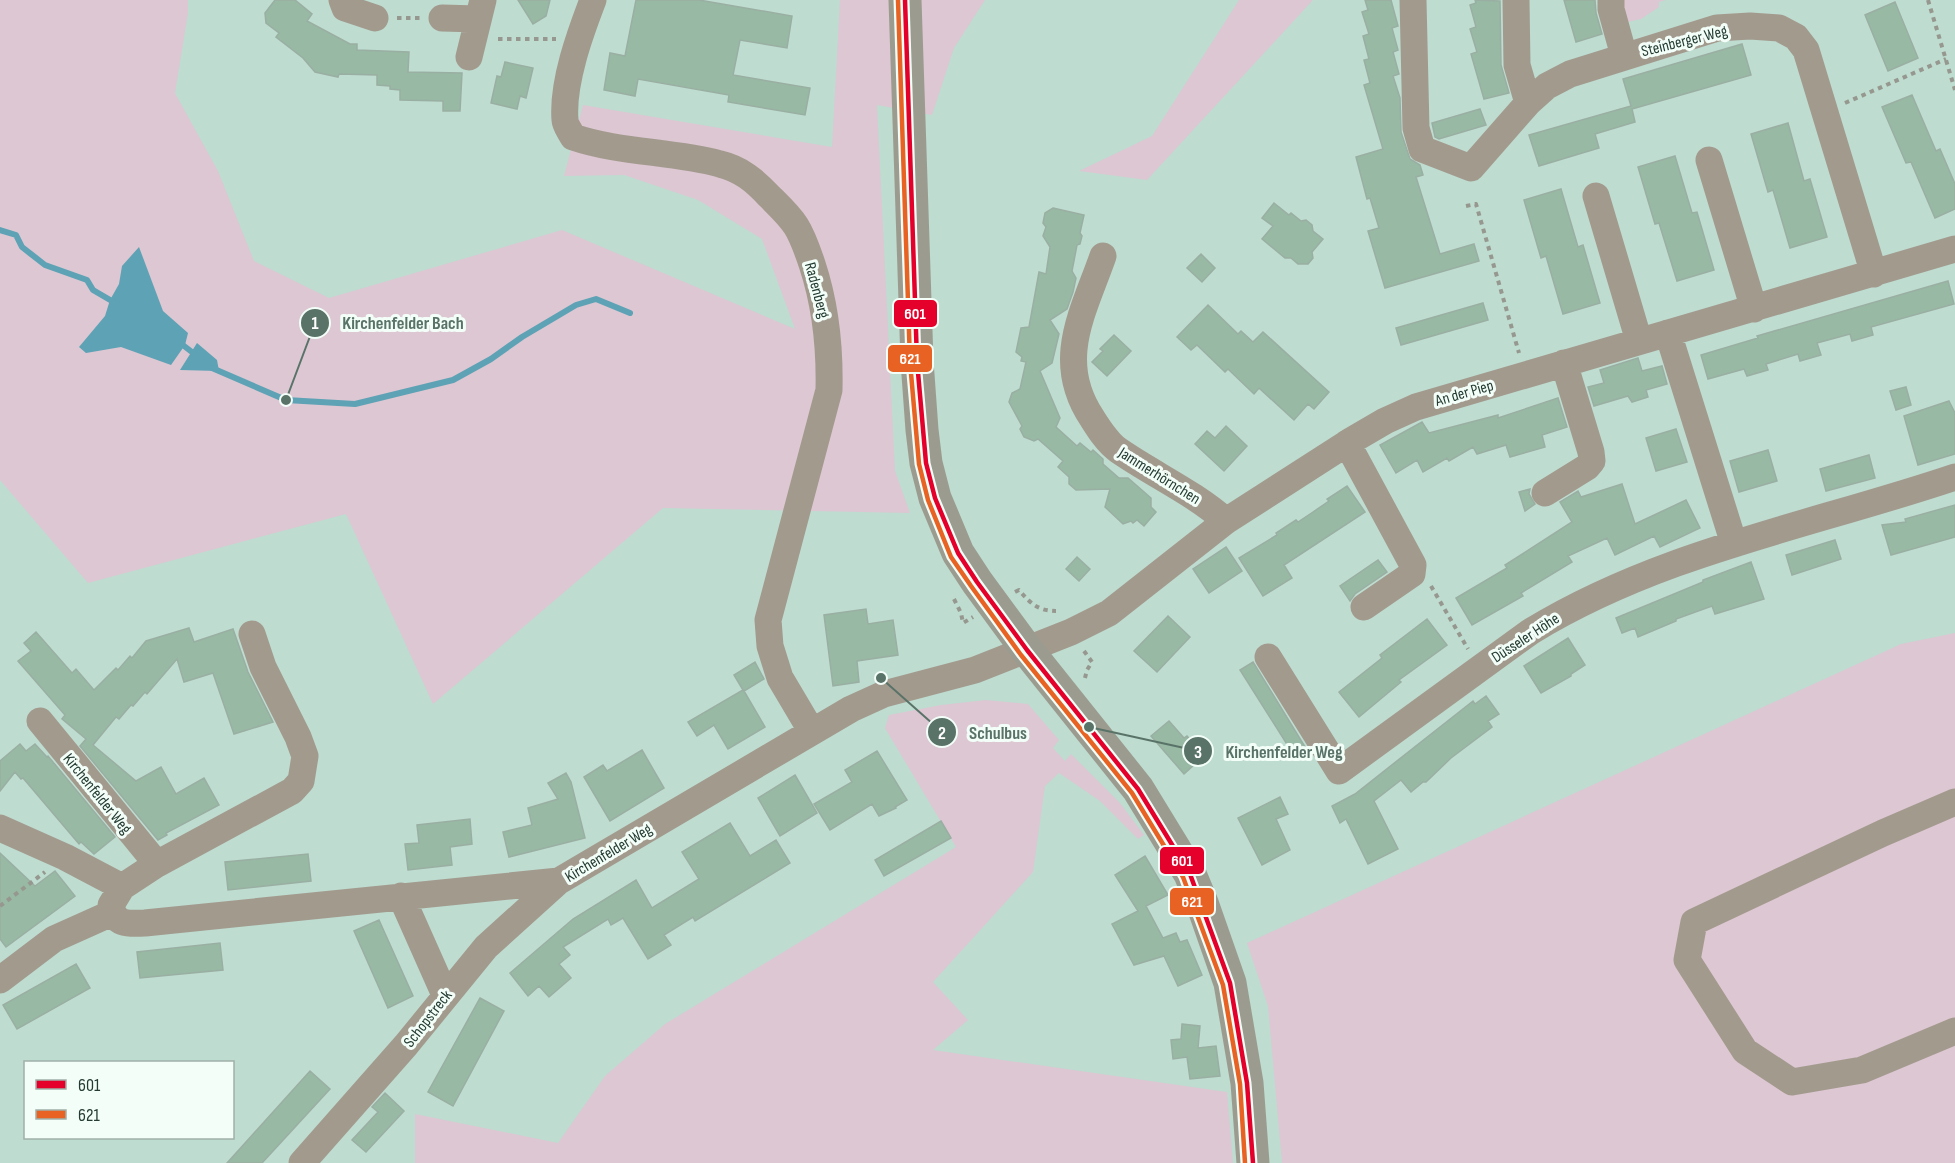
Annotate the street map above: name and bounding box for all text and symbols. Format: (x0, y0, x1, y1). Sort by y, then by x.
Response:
street label: Steinberger Weg (1639, 22, 1729, 61)
street label: Radenberg (800, 260, 833, 320)
line badge: 601 (893, 299, 938, 328)
callout: Kirchenfelder Bach (300, 305, 475, 341)
text: 601 (904, 305, 926, 324)
text: 1 (311, 313, 319, 334)
text: Kirchenfelder Bach (342, 313, 464, 334)
line badge: 621 (887, 344, 933, 373)
text: 621 (900, 350, 921, 369)
street label: An der Piep (1432, 376, 1496, 411)
street label: Jammerhörnchen (1114, 443, 1203, 509)
street label: Düsseler Höhe (1488, 609, 1563, 667)
callout: Schulbus (927, 714, 1039, 750)
text: 2 (938, 723, 946, 744)
text: Schulbus (969, 723, 1027, 744)
callout: Kirchenfelder Weg (1183, 733, 1354, 769)
text: 3 (1194, 742, 1202, 763)
text: Kirchenfelder Weg (1225, 742, 1343, 763)
street label: Kirchenfelder Weg (59, 750, 135, 838)
street label: Kirchenfelder Weg (562, 820, 656, 887)
line badge: 601 (1159, 846, 1205, 875)
text: 601 (1171, 852, 1193, 871)
line badge: 621 (1169, 887, 1215, 916)
text: 621 (1182, 893, 1203, 912)
street label: Schopstreck (400, 987, 456, 1051)
legend (24, 1061, 234, 1139)
text: 601 (78, 1075, 101, 1096)
text: 621 (78, 1105, 101, 1126)

